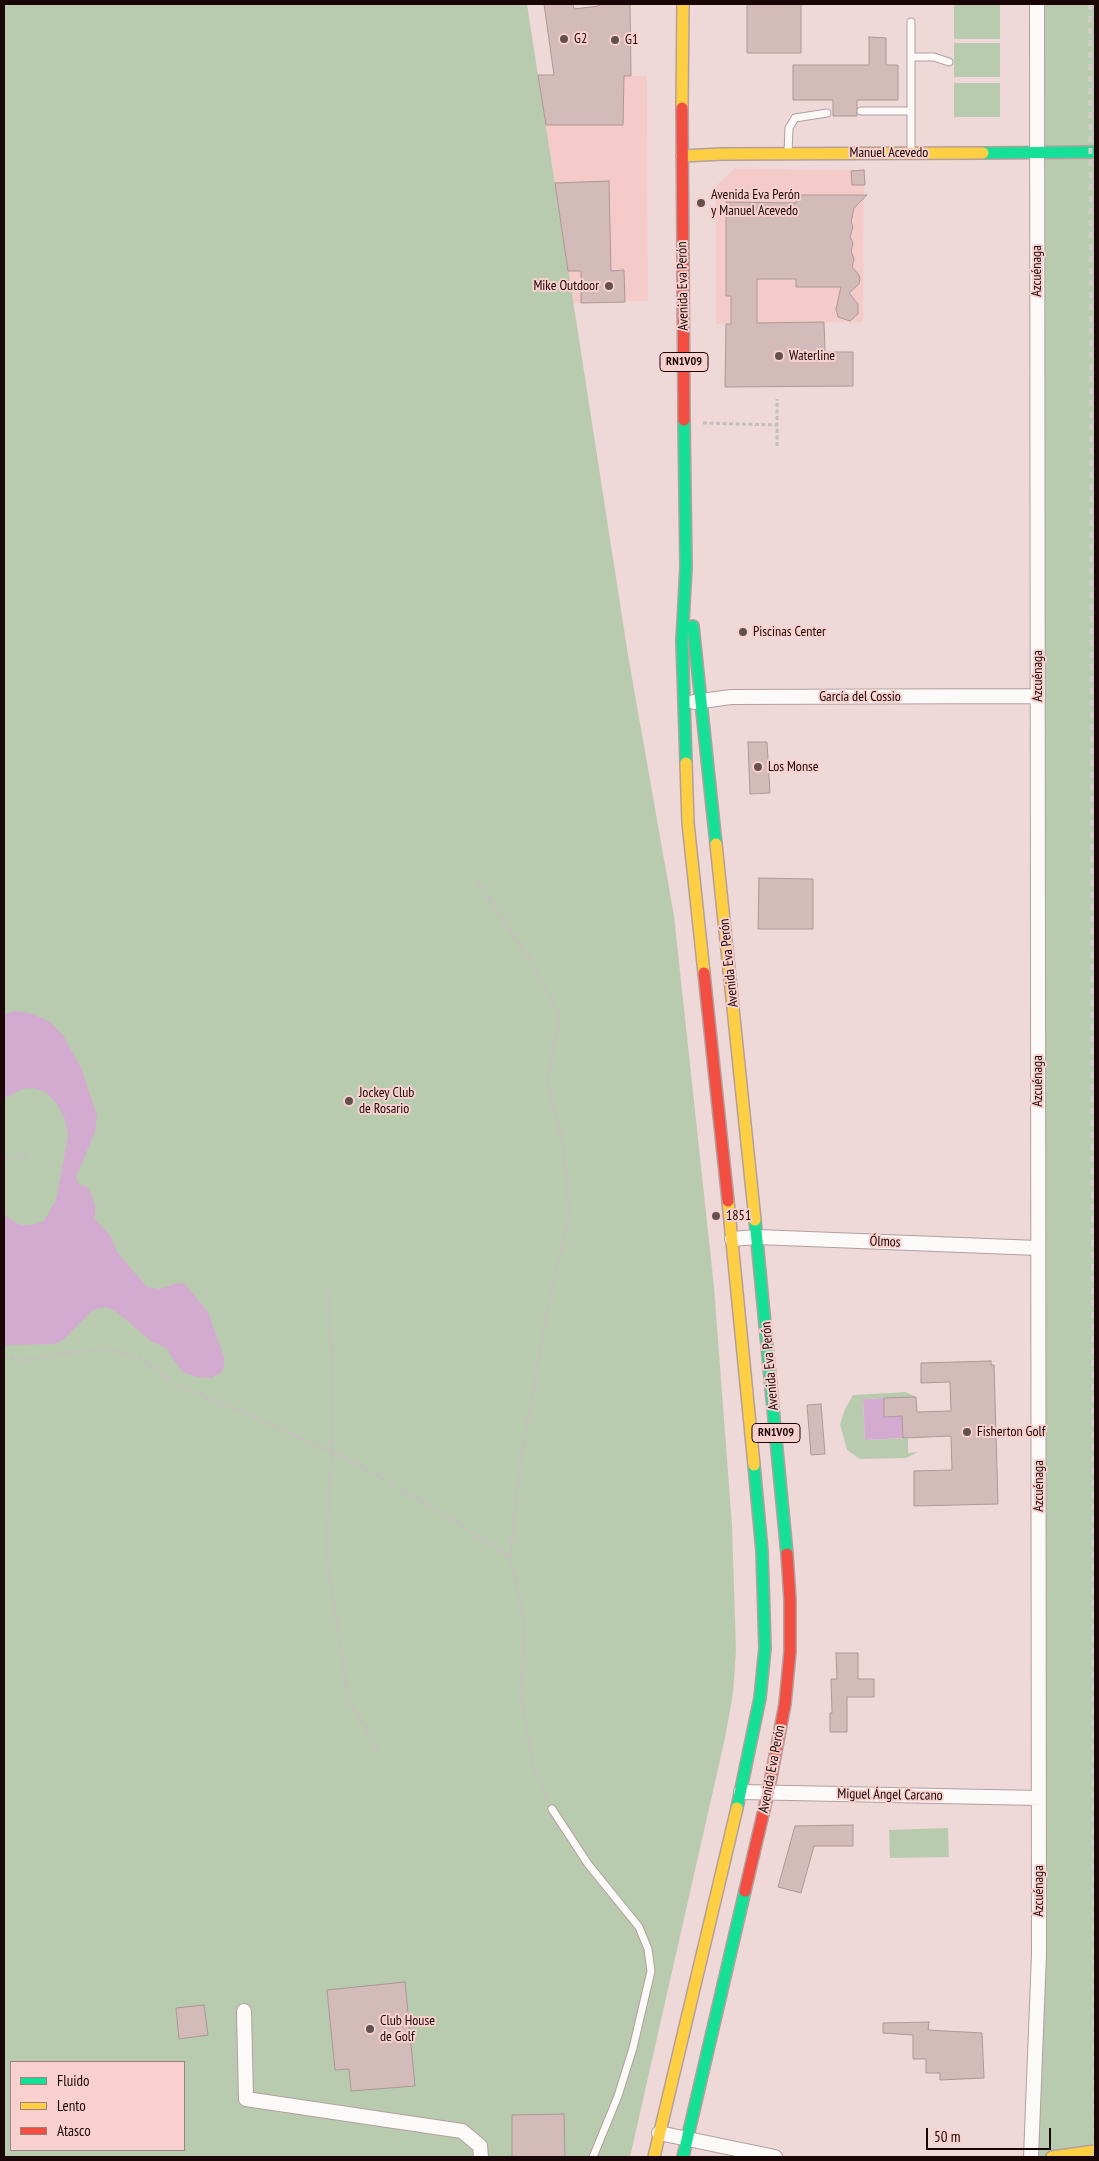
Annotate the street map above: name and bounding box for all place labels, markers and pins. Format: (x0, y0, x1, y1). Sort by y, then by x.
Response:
place label: G2 (574, 31, 587, 47)
place label: G1 (625, 32, 638, 48)
marker: G2 (558, 33, 570, 45)
marker: G1 (609, 34, 621, 46)
place label: Avenida Eva Perón y Manuel Acevedo (711, 187, 800, 220)
marker: Avenida Eva Perón y Manuel Acevedo (695, 197, 707, 209)
place label: Mike Outdoor (533, 278, 599, 294)
marker: Mike Outdoor (603, 280, 615, 292)
place label: Waterline (789, 348, 835, 364)
marker: Waterline (773, 350, 785, 362)
place label: Piscinas Center (753, 624, 826, 640)
marker: Piscinas Center (737, 626, 749, 638)
place label: Los Monse (768, 759, 819, 775)
marker: Los Monse (752, 761, 764, 773)
place label: Jockey Club de Rosario (359, 1085, 414, 1118)
marker: Jockey Club de Rosario (343, 1095, 355, 1107)
place label: 1851 (726, 1208, 751, 1224)
marker: 1851 (710, 1210, 722, 1222)
place label: Fisherton Golf (977, 1424, 1045, 1440)
marker: Fisherton Golf (961, 1426, 973, 1438)
place label: Club House de Golf (380, 2013, 435, 2045)
marker: Club House de Golf (364, 2023, 376, 2035)

